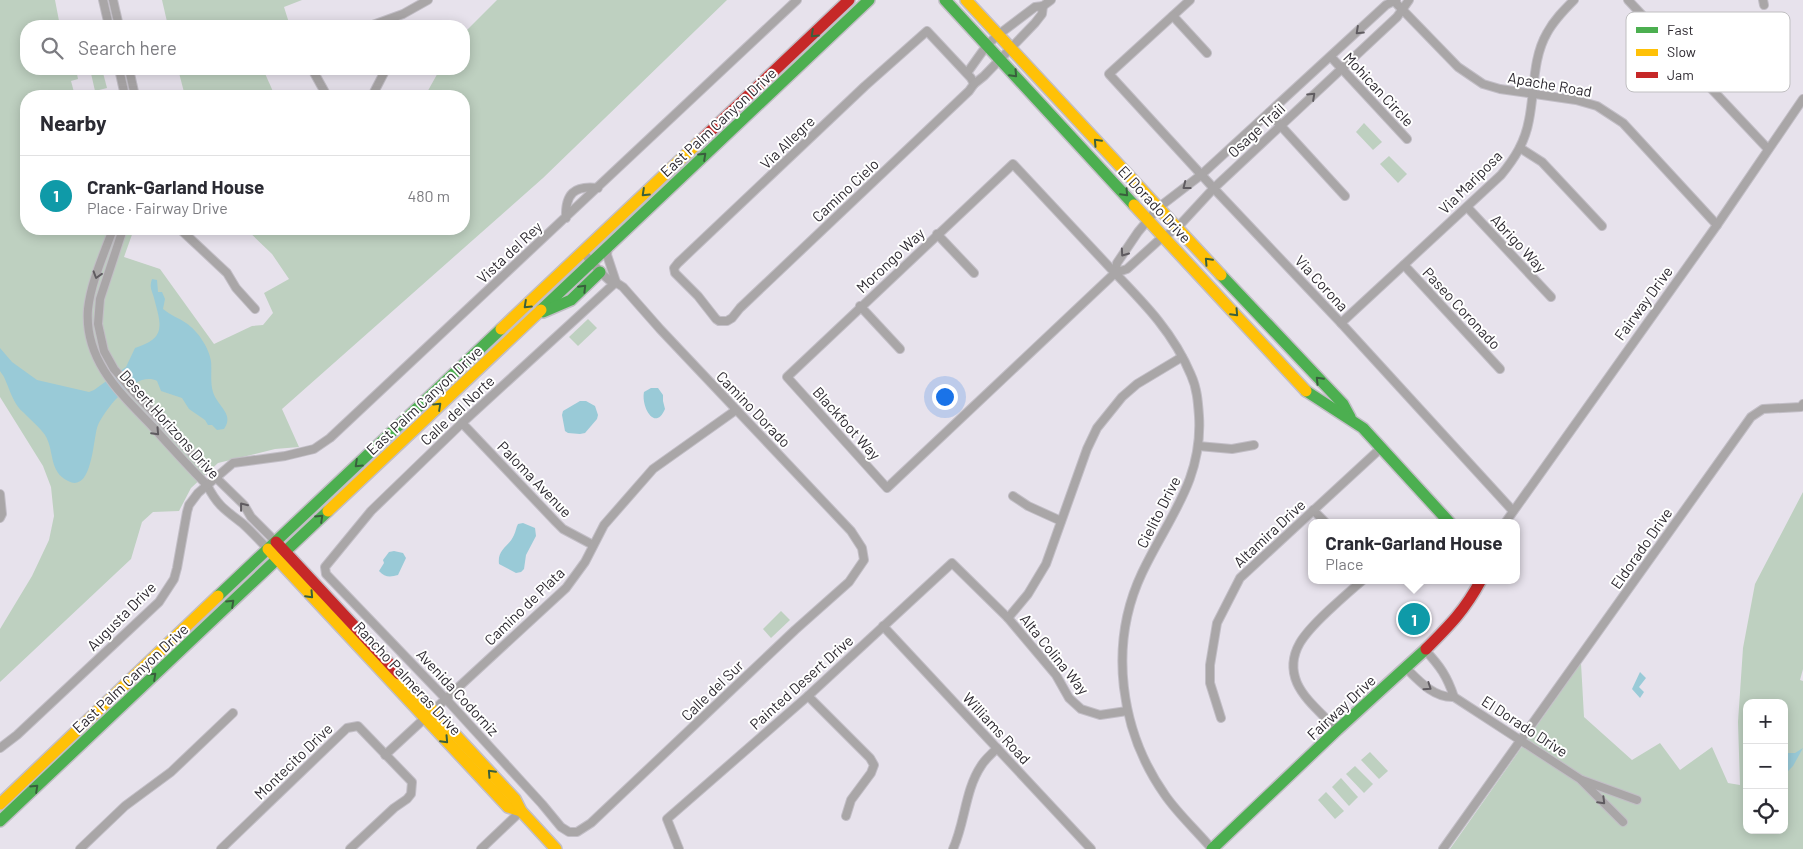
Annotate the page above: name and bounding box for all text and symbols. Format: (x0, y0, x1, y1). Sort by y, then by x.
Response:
legend (1626, 12, 1790, 92)
search box (20, 20, 470, 75)
text: Fast (1667, 21, 1693, 38)
one-way arrow (1355, 25, 1364, 34)
one-way arrow (811, 28, 820, 37)
icon: search (38, 34, 66, 62)
text: Search here (78, 36, 177, 59)
text: Slow (1667, 43, 1696, 60)
street label: Mohican Circle (1340, 48, 1418, 130)
street label: East Palm Canyon Drive (656, 64, 780, 180)
text: Jam (1667, 66, 1694, 83)
street label: Apache Road (1507, 68, 1593, 100)
one-way arrow (1008, 69, 1017, 78)
one-way arrow (1306, 93, 1315, 102)
street label: Osage Trail (1224, 99, 1288, 161)
text: Nearby (40, 110, 106, 135)
street label: Via Allegre (756, 112, 818, 172)
one-way arrow (1094, 138, 1103, 147)
street label: Via Mariposa (1435, 147, 1505, 217)
one-way arrow (698, 153, 707, 162)
street label: Camino Cielo (808, 155, 882, 225)
street label: El Dorado Drive (1115, 162, 1195, 246)
text: Crank-Garland House (87, 175, 264, 198)
one-way arrow (1183, 181, 1192, 189)
text: 1 (53, 186, 59, 205)
text: 480 m (407, 186, 450, 205)
one-way arrow (642, 187, 651, 196)
one-way arrow (1119, 188, 1128, 197)
text: Place · Fairway Drive (87, 198, 228, 217)
street label: Abrigo Way (1488, 210, 1550, 276)
street label: Vista del Rey (473, 217, 545, 287)
street label: Morongo Way (852, 224, 928, 296)
one-way arrow (1121, 247, 1130, 257)
street label: Via Corona (1292, 251, 1352, 315)
one-way arrow (1205, 257, 1214, 266)
street label: Paseo Coronado (1419, 263, 1505, 353)
street label: Fairway Drive (1610, 263, 1676, 343)
one-way arrow (93, 270, 103, 279)
one-way arrow (577, 285, 586, 294)
one-way arrow (524, 299, 533, 308)
one-way arrow (1229, 307, 1238, 316)
street label: East Palm Canyon Drive (362, 342, 486, 458)
street label: Desert Horizons Drive (116, 366, 224, 482)
street label: Camino Dorado (713, 367, 795, 451)
street label: Calle del Norte (416, 371, 498, 449)
one-way arrow (1315, 376, 1324, 385)
street label: Blackfoot Way (809, 383, 885, 463)
your location (932, 384, 958, 410)
one-way arrow (433, 403, 442, 412)
one-way arrow (150, 426, 159, 435)
street label: Paloma Avenue (494, 437, 576, 521)
one-way arrow (354, 458, 363, 467)
street label: Cielito Drive (1132, 473, 1184, 551)
street label: Altamira Drive (1229, 495, 1309, 571)
one-way arrow (240, 502, 249, 512)
street label: Eldorado Drive (1606, 504, 1676, 592)
one-way arrow (315, 515, 324, 524)
popup (1308, 519, 1520, 584)
text: Crank-Garland House (1325, 531, 1503, 554)
text: Place (1325, 554, 1363, 573)
street label: Camino de Plata (480, 563, 568, 649)
street label: Augusta Drive (83, 578, 159, 654)
one-way arrow (304, 590, 313, 599)
one-way arrow (225, 600, 234, 609)
pin: 1 (1398, 600, 1430, 638)
street label: Alta Colina Way (1017, 610, 1093, 698)
street label: Rancho Palmeras Drive (351, 617, 465, 739)
street label: East Palm Canyon Drive (68, 620, 192, 736)
street label: Painted Desert Drive (746, 631, 856, 733)
street label: Avenida Codorniz (413, 645, 503, 739)
street label: Calle del Sur (677, 656, 747, 724)
street label: Fairway Drive (1303, 671, 1379, 743)
one-way arrow (148, 673, 157, 682)
one-way arrow (1422, 681, 1431, 690)
street label: Williams Road (959, 689, 1035, 767)
street label: El Dorado Drive (1479, 692, 1571, 760)
map controls (1743, 699, 1788, 834)
button: + (1743, 699, 1788, 744)
street label: Montecito Drive (250, 719, 336, 803)
one-way arrow (439, 734, 448, 743)
button: − (1743, 744, 1788, 789)
one-way arrow (488, 770, 497, 779)
one-way arrow (30, 785, 39, 794)
button: locate (1743, 789, 1788, 834)
one-way arrow (1596, 795, 1605, 804)

